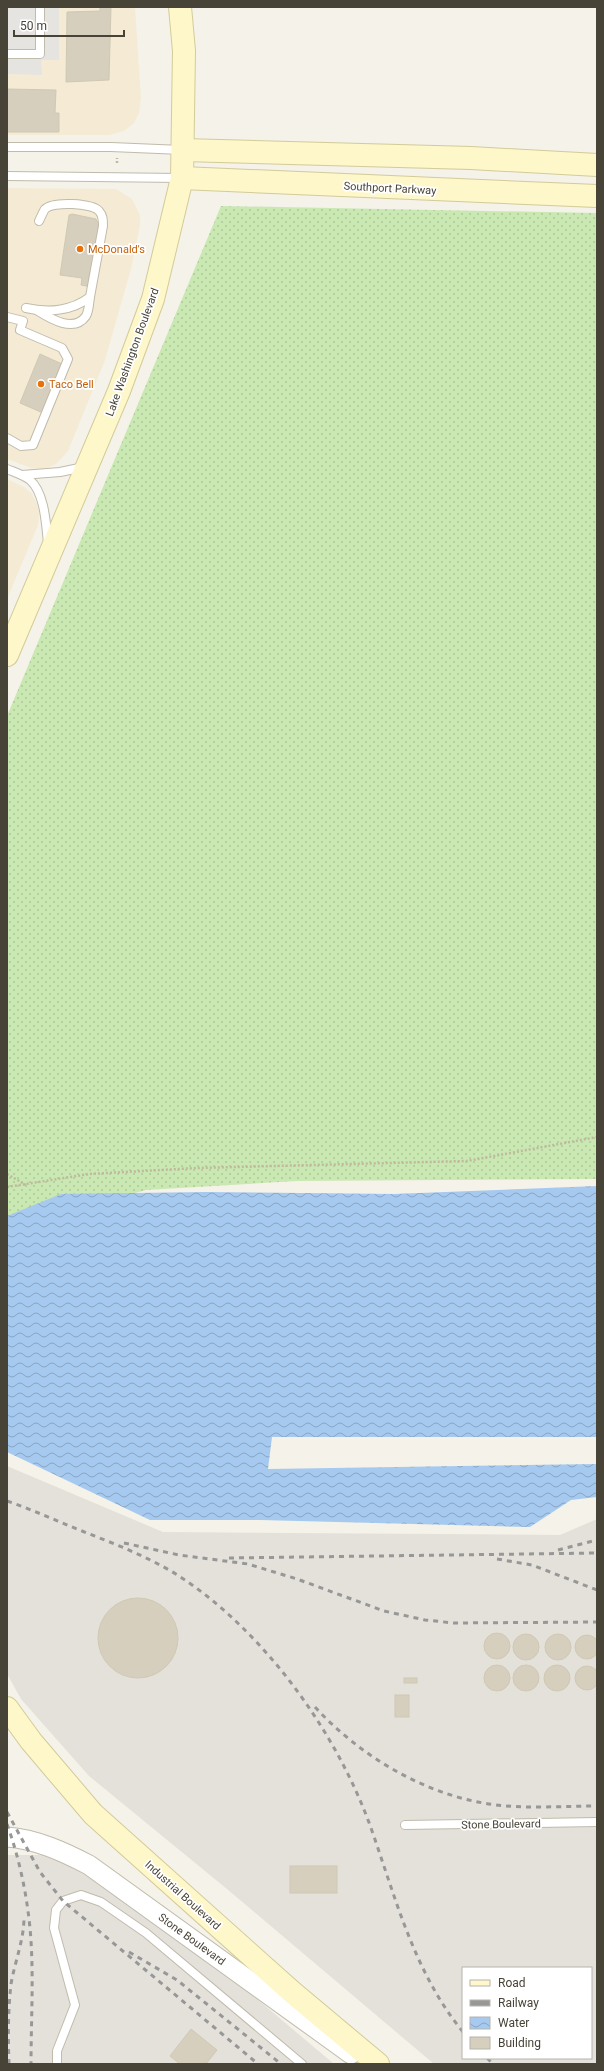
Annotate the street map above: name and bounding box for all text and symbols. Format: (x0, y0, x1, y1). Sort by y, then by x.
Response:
scale bar (14, 12, 124, 38)
text: 50 m (20, 19, 47, 33)
street label: Southport Parkway (343, 180, 437, 197)
place label: McDonald's (88, 243, 145, 256)
marker: McDonald's (75, 244, 85, 254)
street label: Lake Washington Boulevard (103, 286, 162, 418)
place label: Taco Bell (49, 378, 94, 391)
marker: Taco Bell (36, 379, 46, 389)
street label: Stone Boulevard (461, 1817, 541, 1832)
street label: Industrial Boulevard (142, 1858, 223, 1933)
street label: Stone Boulevard (156, 1911, 228, 1968)
legend (462, 1967, 592, 2059)
text: Road (498, 1976, 526, 1990)
text: Railway (498, 1996, 539, 2010)
text: Water (498, 2016, 529, 2030)
text: Building (498, 2036, 541, 2050)

